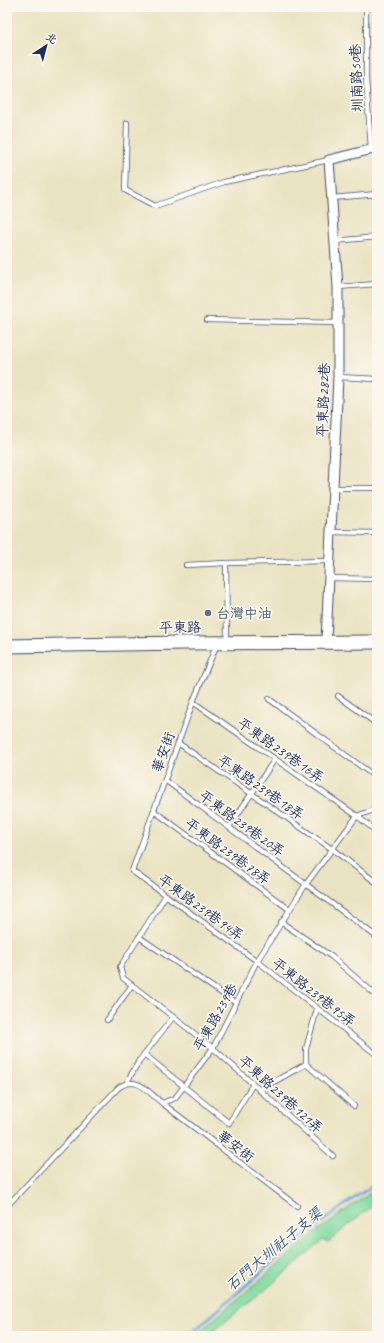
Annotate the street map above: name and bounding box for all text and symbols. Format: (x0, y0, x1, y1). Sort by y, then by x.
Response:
north arrow (26, 26, 66, 66)
text: 北 (43, 29, 60, 47)
street label: 圳南路50巷 (347, 42, 366, 113)
street label: 平東路282巷 (314, 361, 333, 438)
place label: 台灣中油 (216, 605, 272, 622)
marker: 台灣中油 (203, 608, 213, 618)
street label: 平東路 (159, 619, 201, 636)
street label: 平東路239巷16弄 (234, 714, 327, 786)
street label: 華安街 (148, 730, 179, 775)
street label: 平東路239巷18弄 (214, 751, 307, 823)
street label: 平東路239巷20弄 (196, 787, 288, 860)
street label: 平東路239巷78弄 (182, 815, 274, 888)
street label: 平東路239巷94弄 (155, 871, 247, 944)
street label: 平東路239巷95弄 (268, 954, 359, 1030)
street label: 平東路239巷 (190, 979, 242, 1054)
street label: 平東路239巷121弄 (235, 1052, 326, 1137)
street label: 華安街 (214, 1127, 258, 1166)
water label: 石門大圳社子支渠 (222, 1202, 328, 1295)

